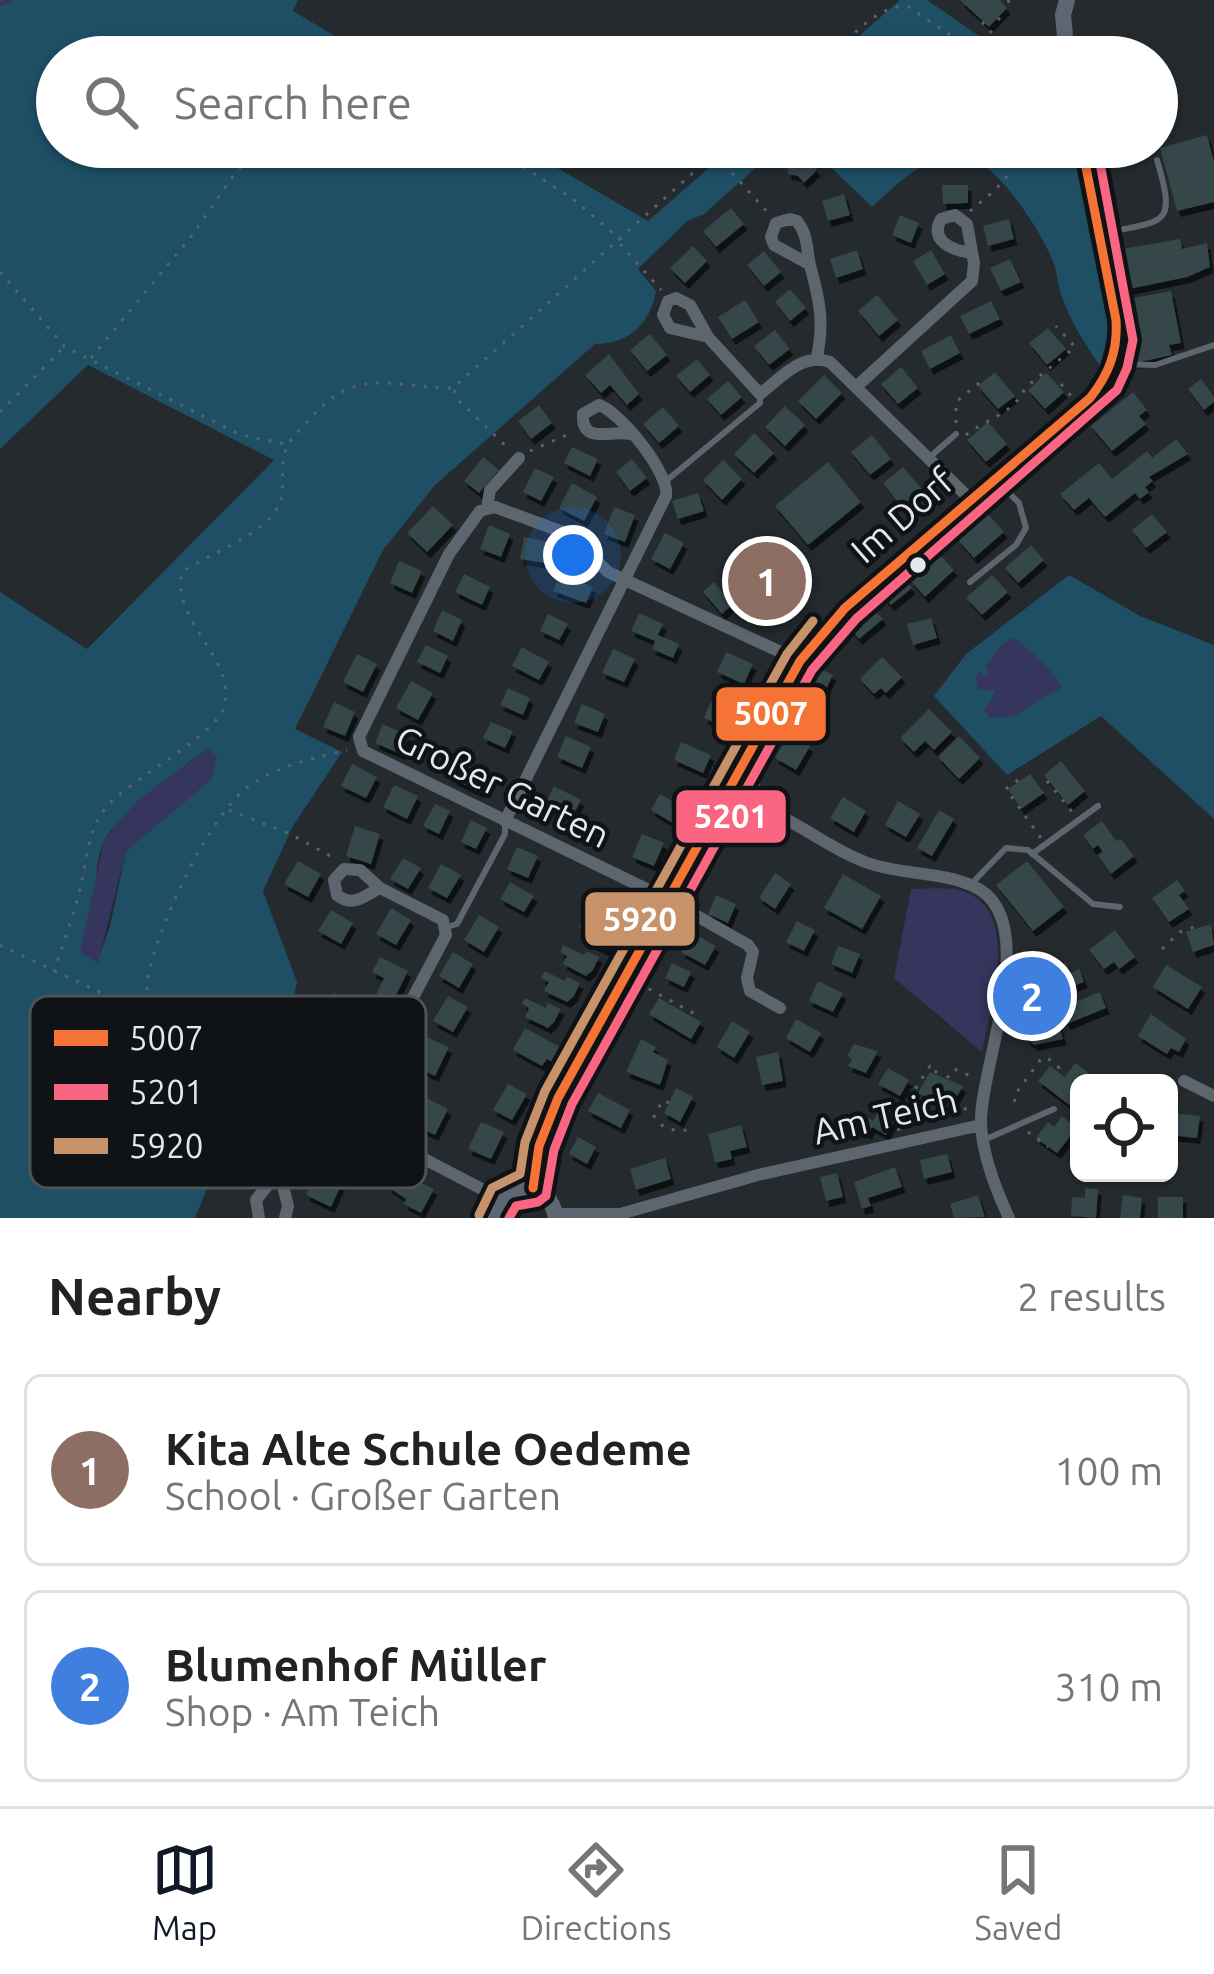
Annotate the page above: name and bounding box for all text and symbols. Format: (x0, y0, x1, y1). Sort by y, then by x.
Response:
search box (36, 36, 1178, 168)
icon: search (78, 69, 144, 135)
text: Search here (174, 77, 412, 128)
street label: Im Dorf (842, 459, 962, 571)
your location (543, 525, 603, 585)
pin: 1 (728, 536, 806, 626)
unlabelled marker (907, 554, 929, 576)
line badge: 5007 (714, 685, 828, 743)
text: 5007 (734, 694, 808, 731)
street label: Großer Garten (390, 717, 616, 855)
line badge: 5201 (674, 788, 788, 845)
text: 5201 (694, 797, 768, 834)
line badge: 5920 (583, 890, 697, 948)
text: 5920 (603, 900, 677, 937)
pin: 2 (993, 951, 1071, 1041)
legend (30, 996, 426, 1188)
text: 5007 (129, 1019, 203, 1056)
text: 5201 (129, 1073, 203, 1110)
map controls (1070, 1074, 1178, 1182)
button: locate (1070, 1074, 1178, 1182)
street label: Am Teich (809, 1079, 961, 1151)
text: 5920 (129, 1127, 203, 1164)
text: Nearby (48, 1267, 221, 1325)
text: 2 results (1017, 1275, 1166, 1318)
text: Kita Alte Schule Oedeme (165, 1423, 692, 1474)
text: 1 (79, 1449, 101, 1492)
text: 100 m (1054, 1449, 1163, 1492)
text: School · Großer Garten (165, 1474, 561, 1517)
text: Blumenhof Müller (165, 1639, 547, 1690)
text: 2 (79, 1665, 101, 1708)
text: 310 m (1054, 1665, 1163, 1708)
text: Shop · Am Teich (165, 1690, 440, 1733)
tab: Map (152, 1837, 218, 1946)
tab: Directions (521, 1837, 671, 1946)
tab: Saved (975, 1837, 1062, 1946)

